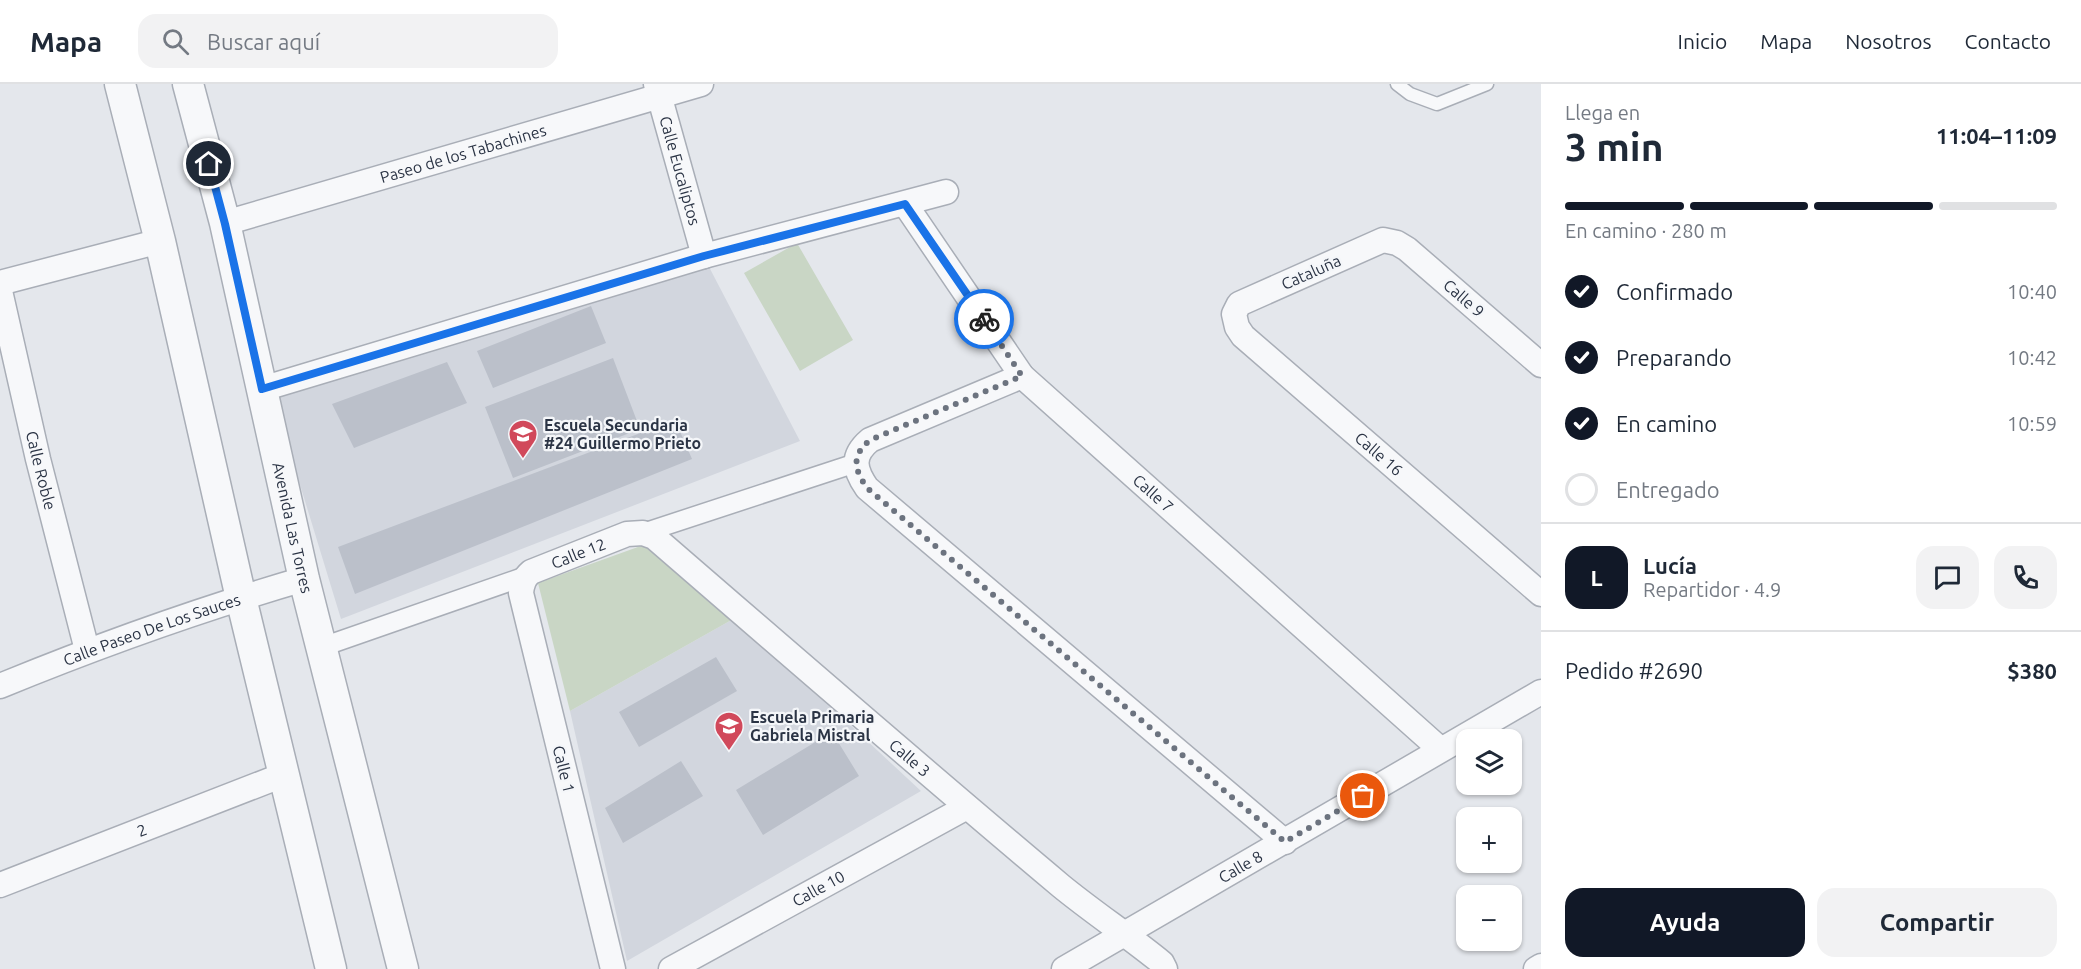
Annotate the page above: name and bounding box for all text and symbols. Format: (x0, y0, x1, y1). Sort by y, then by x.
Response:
search box (138, 14, 558, 68)
icon: search (159, 25, 192, 58)
text: Mapa (30, 26, 102, 57)
text: Buscar aquí (207, 29, 320, 54)
text: Inicio (1678, 29, 1727, 53)
text: Mapa (1760, 29, 1812, 53)
text: Nosotros (1845, 29, 1932, 53)
text: Contacto (1965, 29, 2051, 53)
text: Llega en (1565, 101, 1640, 124)
street label: Calle Eucaliptos (656, 114, 704, 227)
street label: Paseo de los Tabachines (378, 121, 548, 186)
text: 11:04–11:09 (1936, 123, 2057, 148)
text: 3 min (1565, 125, 1664, 168)
pin (183, 138, 234, 189)
icon: home (192, 147, 225, 180)
text: En camino · 280 m (1565, 219, 1727, 242)
street label: Cataluña (1278, 251, 1344, 293)
street label: Calle 9 (1440, 275, 1488, 321)
icon: check (1565, 275, 1598, 308)
text: Confirmado (1616, 279, 1733, 304)
text: 10:40 (2007, 280, 2057, 303)
courier (954, 289, 1014, 349)
icon: bike (968, 303, 1001, 336)
icon: check (1565, 341, 1598, 374)
text: Preparando (1616, 345, 1732, 370)
text: 10:42 (2007, 346, 2057, 369)
icon: check (1565, 407, 1598, 440)
text: En camino (1616, 411, 1717, 436)
text: 10:59 (2007, 412, 2057, 435)
place label: Escuela Secundaria #24 Guillermo Prieto (544, 416, 701, 452)
school or university icon: Escuela Secundaria #24 Guillermo Prieto (507, 418, 539, 460)
street label: Calle 16 (1352, 428, 1406, 479)
street label: Calle Roble (23, 429, 60, 512)
street label: Avenida Las Torres (269, 461, 316, 595)
street label: Calle 7 (1129, 470, 1177, 516)
text: Entregado (1616, 477, 1720, 502)
street label: Calle 12 (549, 534, 608, 572)
button: chat (1916, 546, 1979, 609)
button: phone (1994, 546, 2057, 609)
text: Lucía (1643, 553, 1697, 578)
text: L (1590, 565, 1603, 590)
text: Repartidor · 4.9 (1643, 578, 1781, 601)
street label: Calle Paseo De Los Sauces (61, 590, 242, 669)
text: Pedido #2690 (1565, 658, 1703, 683)
text: $380 (2007, 658, 2057, 683)
place label: Escuela Primaria Gabriela Mistral (750, 708, 874, 744)
school or university icon: Escuela Primaria Gabriela Mistral (713, 710, 745, 752)
map controls (1456, 729, 1522, 951)
button: layers (1456, 729, 1522, 795)
street label: Calle 3 (886, 735, 934, 780)
street label: Calle 1 (549, 744, 579, 794)
pin (1337, 770, 1388, 821)
icon: bag (1346, 779, 1379, 812)
button: + (1456, 807, 1522, 873)
street label: 2 (134, 820, 149, 840)
street label: Calle 8 (1215, 847, 1266, 886)
street label: Calle 10 (789, 867, 848, 910)
button: − (1456, 885, 1522, 951)
button: Ayuda (1565, 888, 1805, 957)
button: Compartir (1817, 888, 2057, 957)

